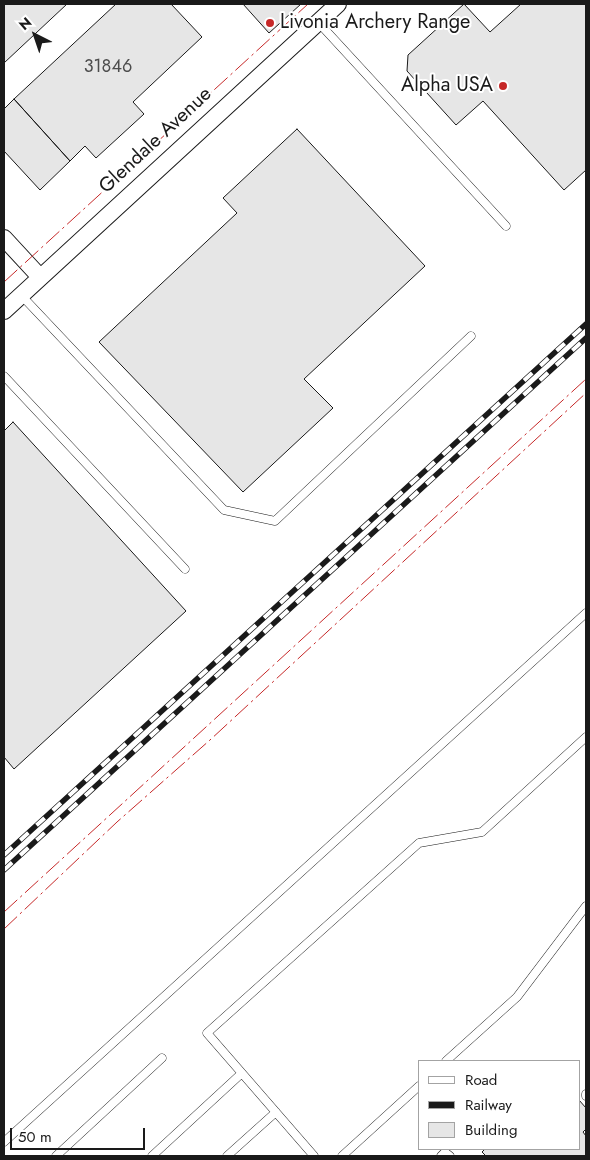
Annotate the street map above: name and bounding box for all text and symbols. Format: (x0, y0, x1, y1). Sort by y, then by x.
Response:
north arrow (10, 10, 60, 60)
place label: Livonia Archery Range (280, 11, 470, 35)
text: N (14, 12, 36, 35)
marker: Livonia Archery Range (264, 17, 276, 29)
house number: 31846 (84, 57, 132, 79)
place label: Alpha USA (401, 74, 493, 98)
marker: Alpha USA (497, 80, 509, 92)
street label: Glendale Avenue (95, 83, 217, 199)
legend (418, 1060, 580, 1150)
text: Road (465, 1069, 497, 1091)
text: Railway (465, 1094, 512, 1116)
scale bar (12, 1118, 148, 1150)
text: Building (465, 1119, 517, 1141)
text: 50 m (18, 1126, 52, 1148)

